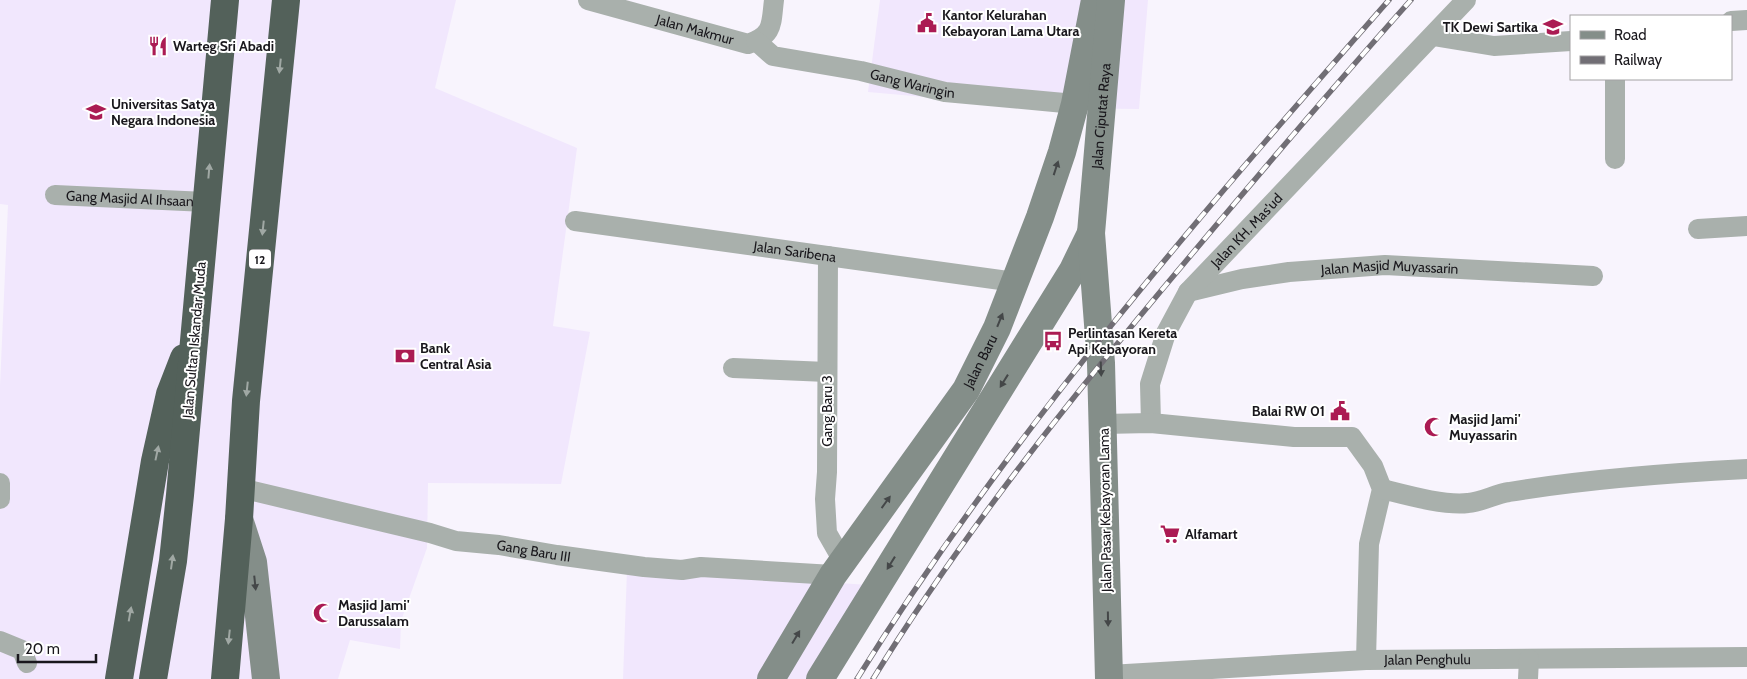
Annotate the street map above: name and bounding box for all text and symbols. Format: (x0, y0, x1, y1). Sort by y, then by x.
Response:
place label: Kantor Kelurahan Kebayoran Lama Utara (942, 6, 1079, 40)
street label: Jalan Makmur (653, 10, 736, 49)
public building icon: Kantor Kelurahan Kebayoran Lama Utara (916, 12, 938, 34)
legend (1570, 15, 1732, 80)
school or university icon: TK Dewi Sartika (1542, 16, 1564, 38)
place label: TK Dewi Sartika (1443, 18, 1538, 36)
text: Road (1614, 26, 1647, 44)
restaurant icon: Warteg Sri Abadi (147, 35, 169, 57)
place label: Warteg Sri Abadi (173, 37, 274, 55)
text: Railway (1614, 51, 1663, 69)
one-way arrow (276, 58, 284, 74)
street label: Jalan Ciputat Raya (1087, 62, 1115, 171)
street label: Gang Waringin (868, 65, 956, 102)
place label: Universitas Satya Negara Indonesia (111, 95, 215, 129)
school or university icon: Universitas Satya Negara Indonesia (85, 101, 107, 123)
one-way arrow (1053, 160, 1061, 175)
one-way arrow (205, 163, 213, 179)
street label: Gang Masjid Al Ihsaan (66, 187, 194, 210)
street label: Jalan KH. Mas'ud (1206, 189, 1286, 272)
one-way arrow (259, 220, 267, 236)
street label: Jalan Saribena (752, 237, 838, 266)
road number: 12 (249, 250, 271, 268)
street label: Jalan Masjid Muyassarin (1319, 256, 1459, 279)
street label: Jalan Sultan Iskandar Muda (178, 261, 210, 420)
one-way arrow (996, 313, 1004, 327)
place label: Perlintasan Kereta Api Kebayoran (1068, 324, 1177, 358)
bus stop icon: Perlintasan Kereta Api Kebayoran (1042, 330, 1064, 352)
street label: Jalan Baru (959, 331, 1001, 392)
place label: Bank Central Asia (420, 339, 491, 373)
bank icon: Bank Central Asia (394, 345, 416, 367)
one-way arrow (1097, 361, 1105, 377)
one-way arrow (1000, 374, 1009, 387)
street label: Gang Baru 3 (818, 375, 836, 447)
one-way arrow (243, 382, 251, 398)
public building icon: Balai RW 01 (1329, 400, 1351, 422)
place label: Balai RW 01 (1252, 402, 1325, 420)
place label: Masjid Jami' Muyassarin (1449, 410, 1521, 444)
mosque icon: Masjid Jami' Muyassarin (1423, 416, 1445, 438)
street label: Jalan Pasar Kebayoran Lama (1095, 428, 1115, 593)
one-way arrow (153, 446, 161, 461)
one-way arrow (881, 495, 891, 509)
supermarket icon: Alfamart (1159, 523, 1181, 545)
place label: Alfamart (1185, 525, 1238, 543)
street label: Gang Baru III (495, 536, 572, 566)
one-way arrow (169, 554, 177, 570)
one-way arrow (887, 557, 896, 570)
one-way arrow (251, 575, 259, 591)
place label: Masjid Jami' Darussalam (338, 596, 410, 630)
mosque icon: Masjid Jami' Darussalam (312, 602, 334, 624)
one-way arrow (126, 605, 134, 621)
one-way arrow (1104, 611, 1112, 627)
one-way arrow (225, 629, 233, 645)
one-way arrow (792, 631, 801, 644)
scale bar (18, 632, 95, 664)
text: 20 m (25, 640, 60, 658)
street label: Jalan Penghulu (1383, 650, 1471, 669)

